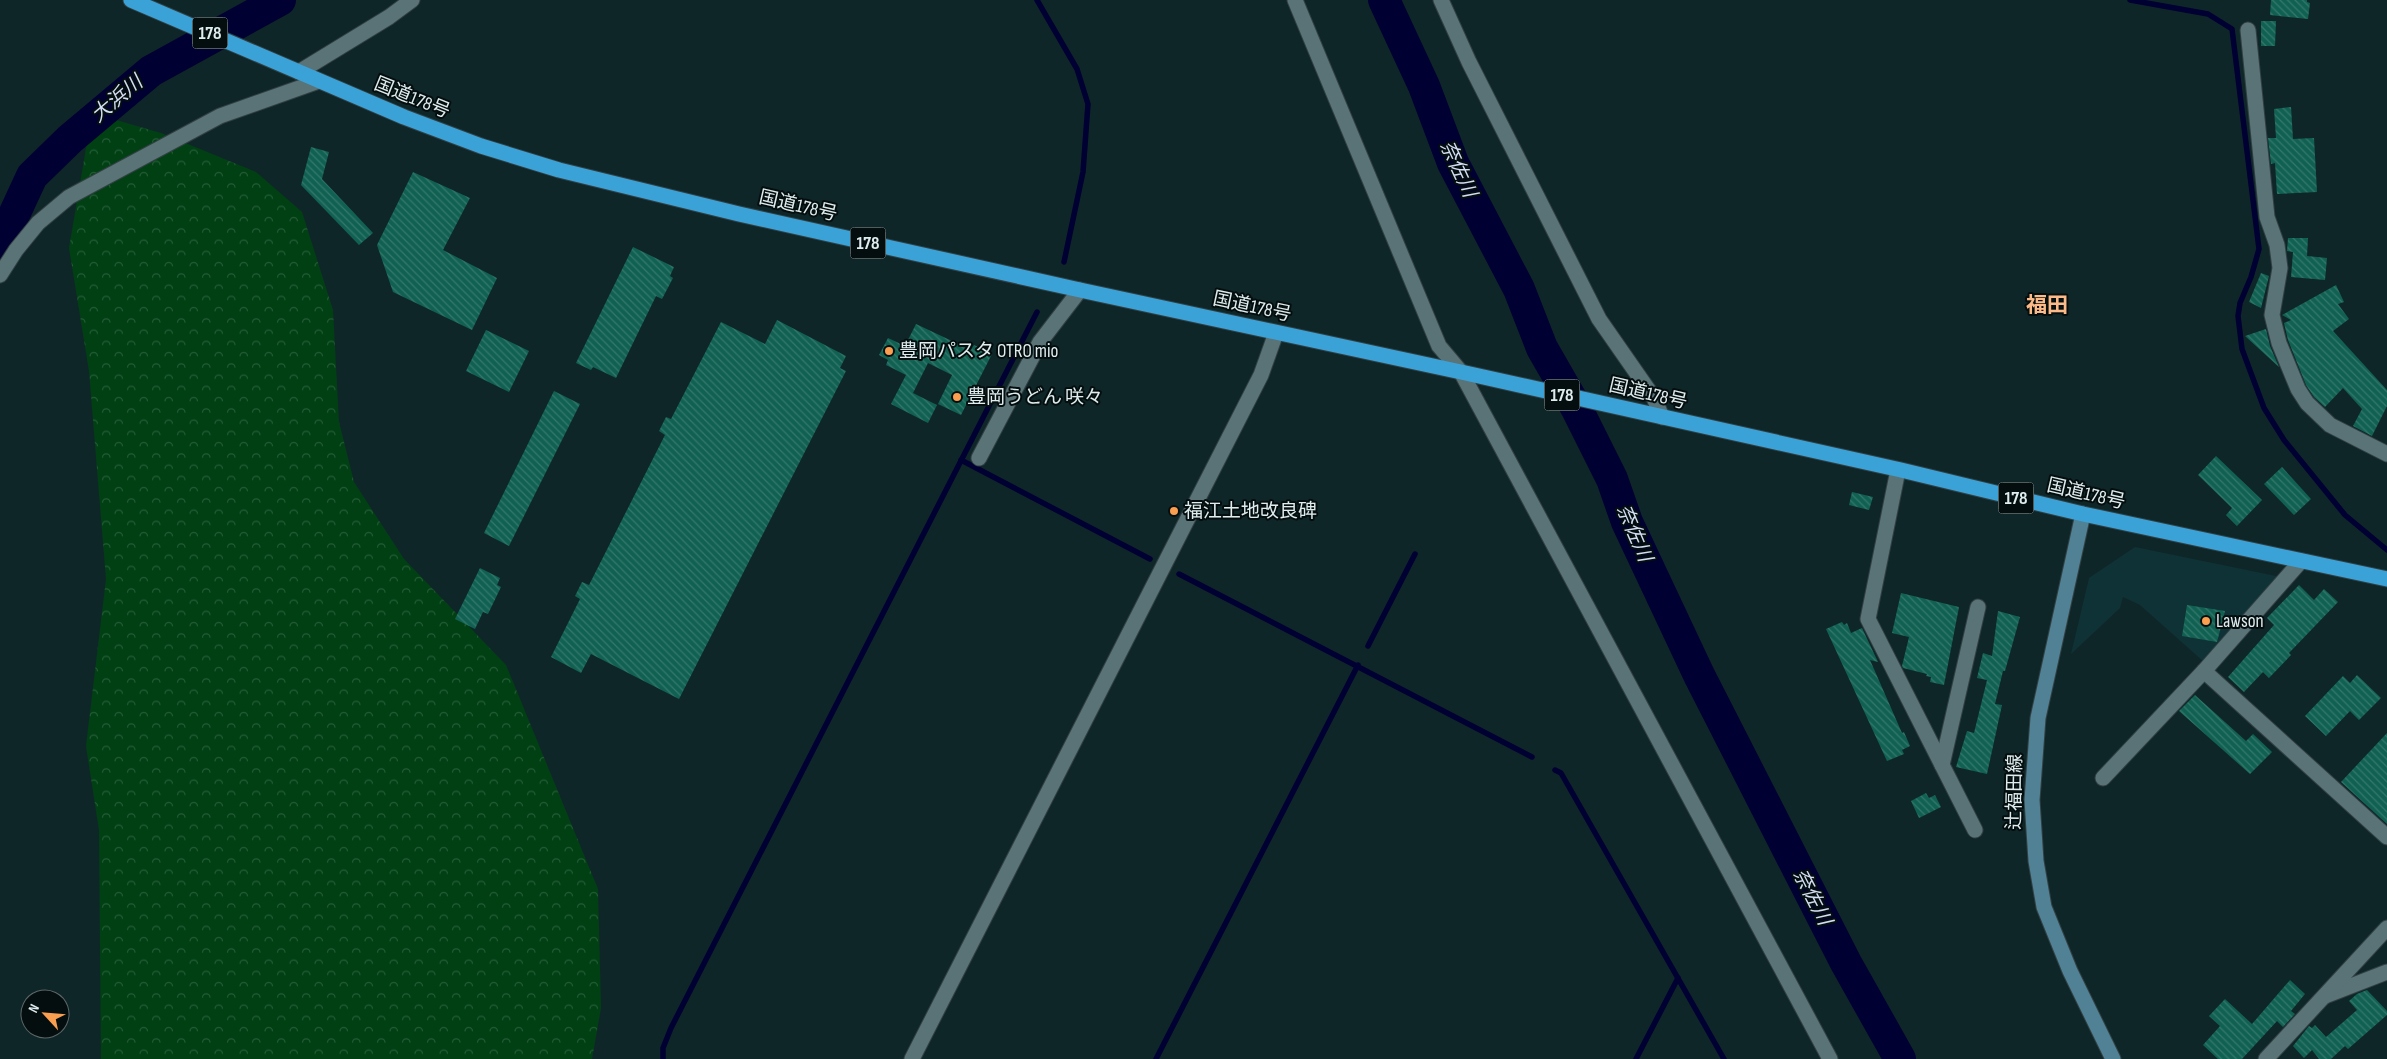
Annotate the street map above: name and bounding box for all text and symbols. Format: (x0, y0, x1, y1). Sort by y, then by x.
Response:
road number: 178 (192, 17, 228, 48)
water label: 大浜川 (86, 69, 149, 127)
street label: 国道178号 (371, 72, 453, 124)
water label: 奈佐川 (1434, 137, 1482, 203)
street label: 国道178号 (757, 186, 839, 226)
road number: 178 (850, 228, 886, 258)
street label: 国道178号 (1211, 287, 1293, 327)
district label: 福田 (2026, 293, 2068, 318)
place label: 豊岡パスタ OTRO mio (899, 340, 1058, 363)
marker: 豊岡パスタ OTRO mio (883, 345, 895, 357)
street label: 国道178号 (1607, 374, 1689, 414)
road number: 178 (1544, 380, 1580, 410)
place label: 豊岡うどん 咲々 (967, 386, 1103, 409)
marker: 豊岡うどん 咲々 (951, 391, 963, 403)
street label: 国道178号 (2045, 474, 2127, 514)
road number: 178 (1998, 482, 2034, 514)
place label: 福江土地改良碑 (1184, 500, 1317, 523)
water label: 奈佐川 (1611, 501, 1658, 567)
marker: 福江土地改良碑 (1168, 505, 1180, 517)
place label: Lawson (2216, 610, 2264, 633)
marker: Lawson (2200, 615, 2212, 627)
street label: 辻福田線 (2003, 754, 2027, 830)
water label: 奈佐川 (1788, 865, 1837, 931)
north arrow (20, 989, 70, 1039)
text: N (24, 1001, 43, 1016)

